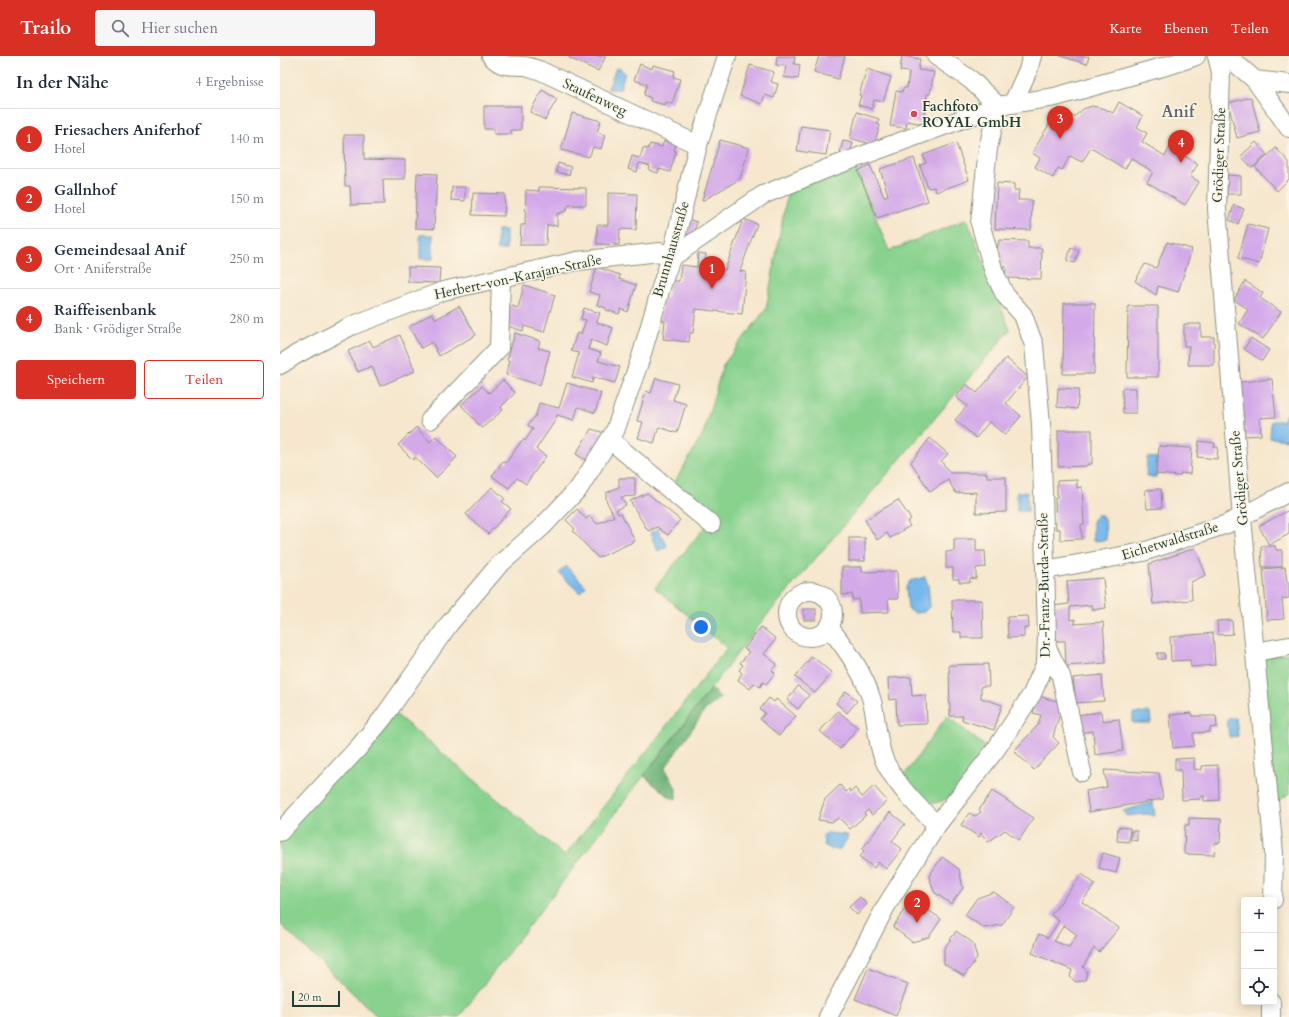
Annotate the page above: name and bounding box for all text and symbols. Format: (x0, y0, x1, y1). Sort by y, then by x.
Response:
search box (95, 10, 375, 46)
text: Trailo (20, 15, 71, 41)
icon: search (109, 17, 131, 39)
text: Hier suchen (141, 18, 218, 38)
text: Karte (1109, 19, 1142, 38)
text: Ebenen (1164, 19, 1209, 38)
text: Teilen (1231, 19, 1269, 38)
text: In der Nähe (16, 71, 109, 94)
text: 4 Ergebnisse (195, 73, 264, 91)
street label: Staufenweg (560, 74, 630, 120)
place label: Fachfoto ROYAL GmbH (922, 97, 1021, 132)
district label: Anif (1162, 101, 1197, 123)
pin: 3 (1047, 106, 1073, 139)
street label: Grödiger Straße (1208, 107, 1230, 203)
marker: Fachfoto ROYAL GmbH (909, 109, 919, 119)
text: Friesachers Aniferhof (54, 120, 200, 140)
text: 1 (26, 130, 32, 148)
text: 140 m (230, 130, 264, 148)
pin: 4 (1168, 130, 1194, 163)
text: Hotel (54, 140, 85, 158)
text: Gallnhof (54, 180, 115, 200)
text: 2 (26, 190, 32, 208)
text: 150 m (230, 190, 264, 208)
street label: Brunnhausstraße (648, 199, 694, 299)
text: Hotel (54, 200, 85, 218)
text: Gemeindesaal Anif (54, 240, 185, 260)
text: 3 (26, 250, 32, 268)
text: 250 m (230, 250, 264, 268)
street label: Herbert-von-Karajan-Straße (433, 250, 603, 304)
pin: 1 (699, 256, 725, 289)
text: Ort · Aniferstraße (54, 260, 152, 278)
text: Raiffeisenbank (54, 300, 157, 320)
text: 4 (26, 310, 32, 328)
text: 280 m (230, 310, 264, 328)
text: Bank · Grödiger Straße (54, 320, 182, 338)
button: Speichern (16, 360, 136, 399)
button: Teilen (144, 360, 264, 399)
street label: Grödiger Straße (1225, 430, 1253, 526)
street label: Dr.-Franz-Burda-Straße (1033, 512, 1055, 658)
street label: Eichetwaldstraße (1119, 517, 1221, 565)
your location (691, 617, 711, 637)
pin: 2 (904, 890, 930, 923)
map controls (1241, 897, 1277, 1005)
button: + (1241, 897, 1277, 933)
button: − (1241, 933, 1277, 969)
button: locate (1241, 969, 1277, 1005)
scale bar (292, 989, 340, 1008)
text: 20 m (298, 990, 322, 1005)

